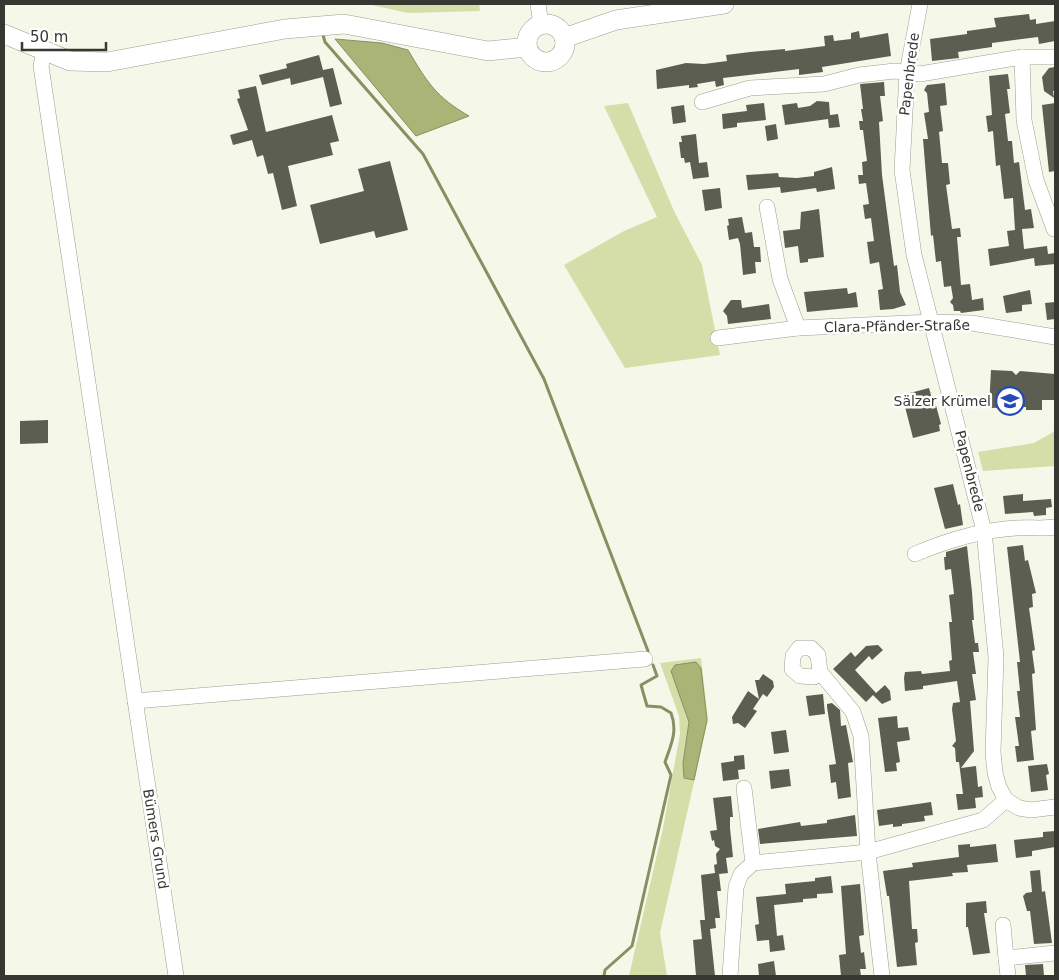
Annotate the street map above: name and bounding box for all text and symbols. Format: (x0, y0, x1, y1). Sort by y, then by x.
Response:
scale bar (22, 20, 106, 52)
text: 50 m (30, 28, 68, 46)
street label: Papenbrede (896, 32, 922, 116)
street label: Clara-Pfänder-Straße (824, 317, 970, 335)
school or university icon: Sälzer Krümel (995, 386, 1025, 416)
place label: Sälzer Krümel (894, 393, 991, 409)
street label: Papenbrede (952, 429, 988, 513)
street label: Bümers Grund (140, 788, 172, 890)

